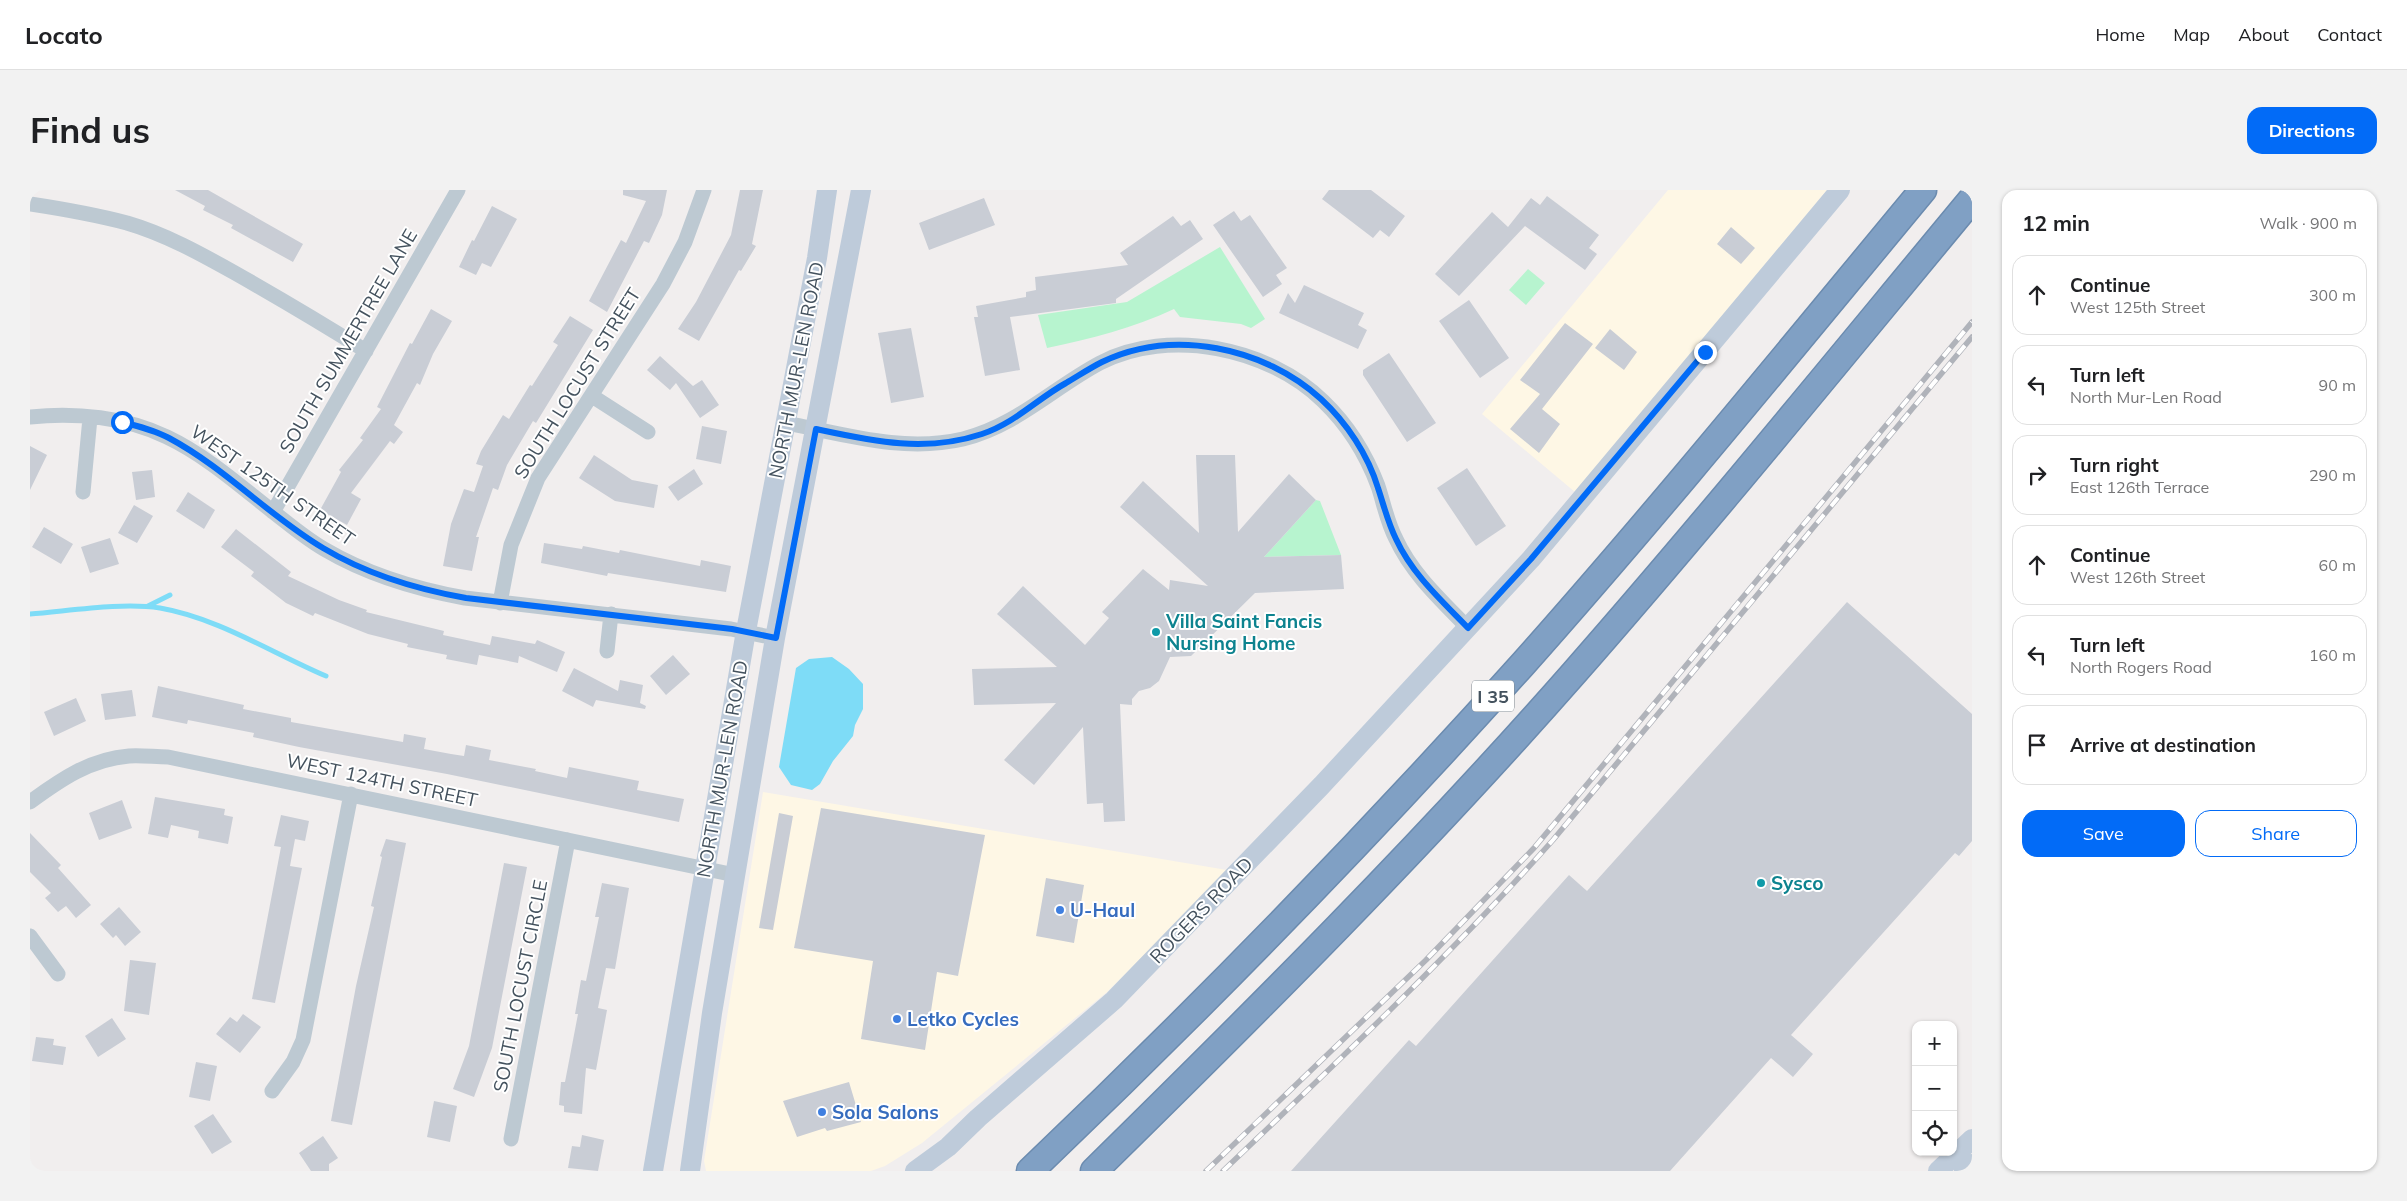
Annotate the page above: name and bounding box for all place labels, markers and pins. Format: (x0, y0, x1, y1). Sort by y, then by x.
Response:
place label: Villa Saint Fancis Nursing Home (1165, 609, 1322, 655)
marker: Villa Saint Fancis Nursing Home (1150, 626, 1162, 638)
place label: Sysco (1771, 871, 1823, 895)
marker: Sysco (1755, 877, 1767, 889)
place label: U-Haul (1070, 898, 1135, 922)
marker: U-Haul (1054, 904, 1066, 916)
place label: Letko Cycles (907, 1007, 1019, 1031)
marker: Letko Cycles (891, 1013, 903, 1025)
place label: Sola Salons (832, 1100, 939, 1124)
marker: Sola Salons (816, 1106, 828, 1118)

